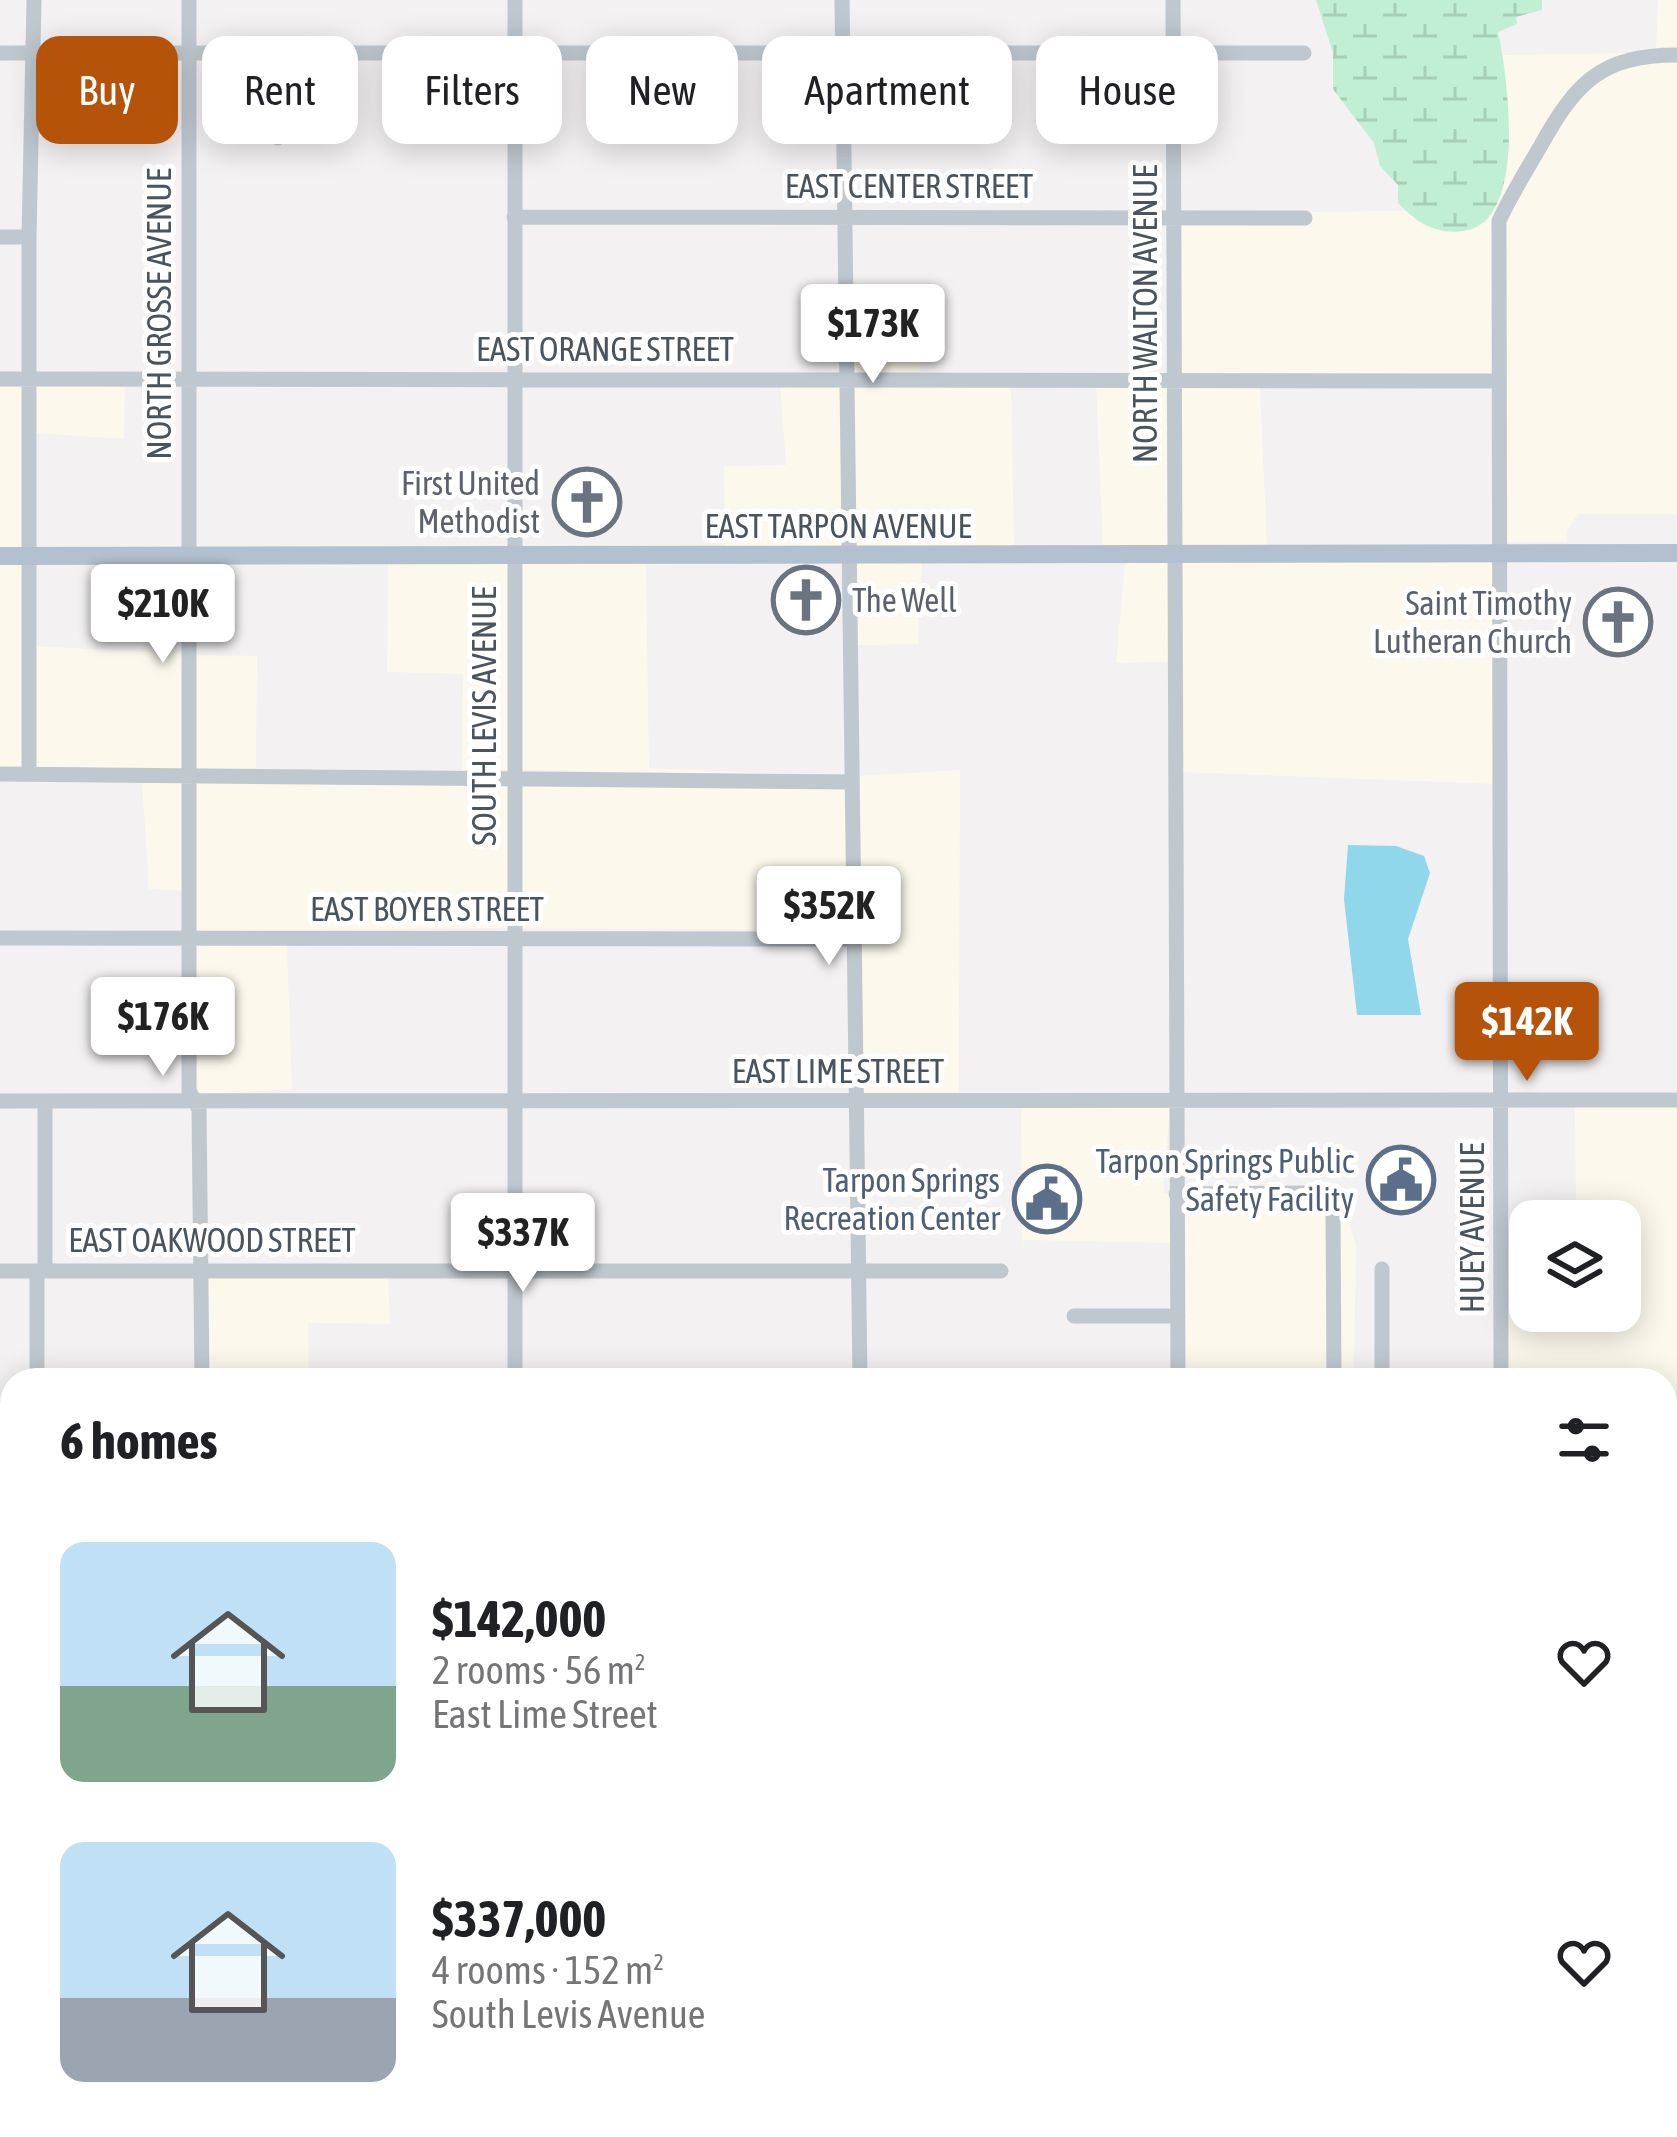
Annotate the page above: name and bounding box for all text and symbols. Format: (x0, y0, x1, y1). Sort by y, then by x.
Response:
chip: Buy (36, 36, 178, 144)
chip: Rent (202, 36, 358, 144)
chip: Filters (382, 36, 562, 144)
chip: New (586, 36, 738, 144)
chip: Apartment (762, 36, 1012, 144)
chip: House (1036, 36, 1218, 144)
street label: NORTH WALTON AVENUE (1126, 165, 1164, 463)
street label: EAST CENTER STREET (785, 167, 1034, 205)
street label: NORTH GROSSE AVENUE (140, 168, 178, 460)
pin: $173K (789, 284, 957, 386)
text: $173K (828, 301, 918, 345)
street label: EAST ORANGE STREET (476, 330, 735, 368)
place label: First United Methodist (401, 464, 540, 540)
church icon: First United Methodist (552, 467, 622, 537)
street label: EAST TARPON AVENUE (704, 507, 972, 545)
pin: $210K (79, 564, 247, 666)
church icon: The Well (771, 565, 841, 635)
text: $210K (118, 581, 208, 625)
place label: The Well (852, 581, 957, 619)
place label: Saint Timothy Lutheran Church (1373, 584, 1572, 660)
street label: SOUTH LEVIS AVENUE (465, 586, 503, 846)
church icon: Saint Timothy Lutheran Church (1583, 587, 1653, 657)
pin: $352K (745, 866, 913, 968)
text: $352K (784, 883, 874, 927)
street label: EAST BOYER STREET (310, 890, 545, 928)
pin: $176K (79, 977, 247, 1079)
pin: $142K (1443, 982, 1611, 1084)
text: $176K (118, 994, 208, 1038)
text: $142K (1482, 999, 1572, 1043)
street label: EAST LIME STREET (732, 1052, 945, 1090)
place label: Tarpon Springs Public Safety Facility (1096, 1142, 1355, 1218)
street label: HUEY AVENUE (1453, 1143, 1491, 1313)
public building icon: Tarpon Springs Public Safety Facility (1366, 1145, 1436, 1215)
place label: Tarpon Springs Recreation Center (784, 1161, 1001, 1237)
public building icon: Tarpon Springs Recreation Center (1012, 1164, 1082, 1234)
pin: $337K (439, 1193, 607, 1295)
map controls (1509, 1200, 1641, 1332)
button: layers (1509, 1200, 1641, 1332)
text: $337K (478, 1210, 568, 1254)
street label: EAST OAKWOOD STREET (68, 1221, 356, 1259)
icon: filters (1551, 1407, 1617, 1473)
text: 6 homes (60, 1411, 218, 1470)
text: $142,000 (432, 1589, 606, 1648)
icon: home (156, 1590, 300, 1734)
icon: heart (1551, 1629, 1617, 1695)
text: 2 rooms · 56 m² (432, 1648, 646, 1692)
text: East Lime Street (432, 1692, 658, 1736)
text: $337,000 (432, 1889, 606, 1948)
icon: home (156, 1890, 300, 2034)
icon: heart (1551, 1929, 1617, 1995)
text: 4 rooms · 152 m² (432, 1948, 664, 1992)
text: South Levis Avenue (432, 1992, 706, 2036)

